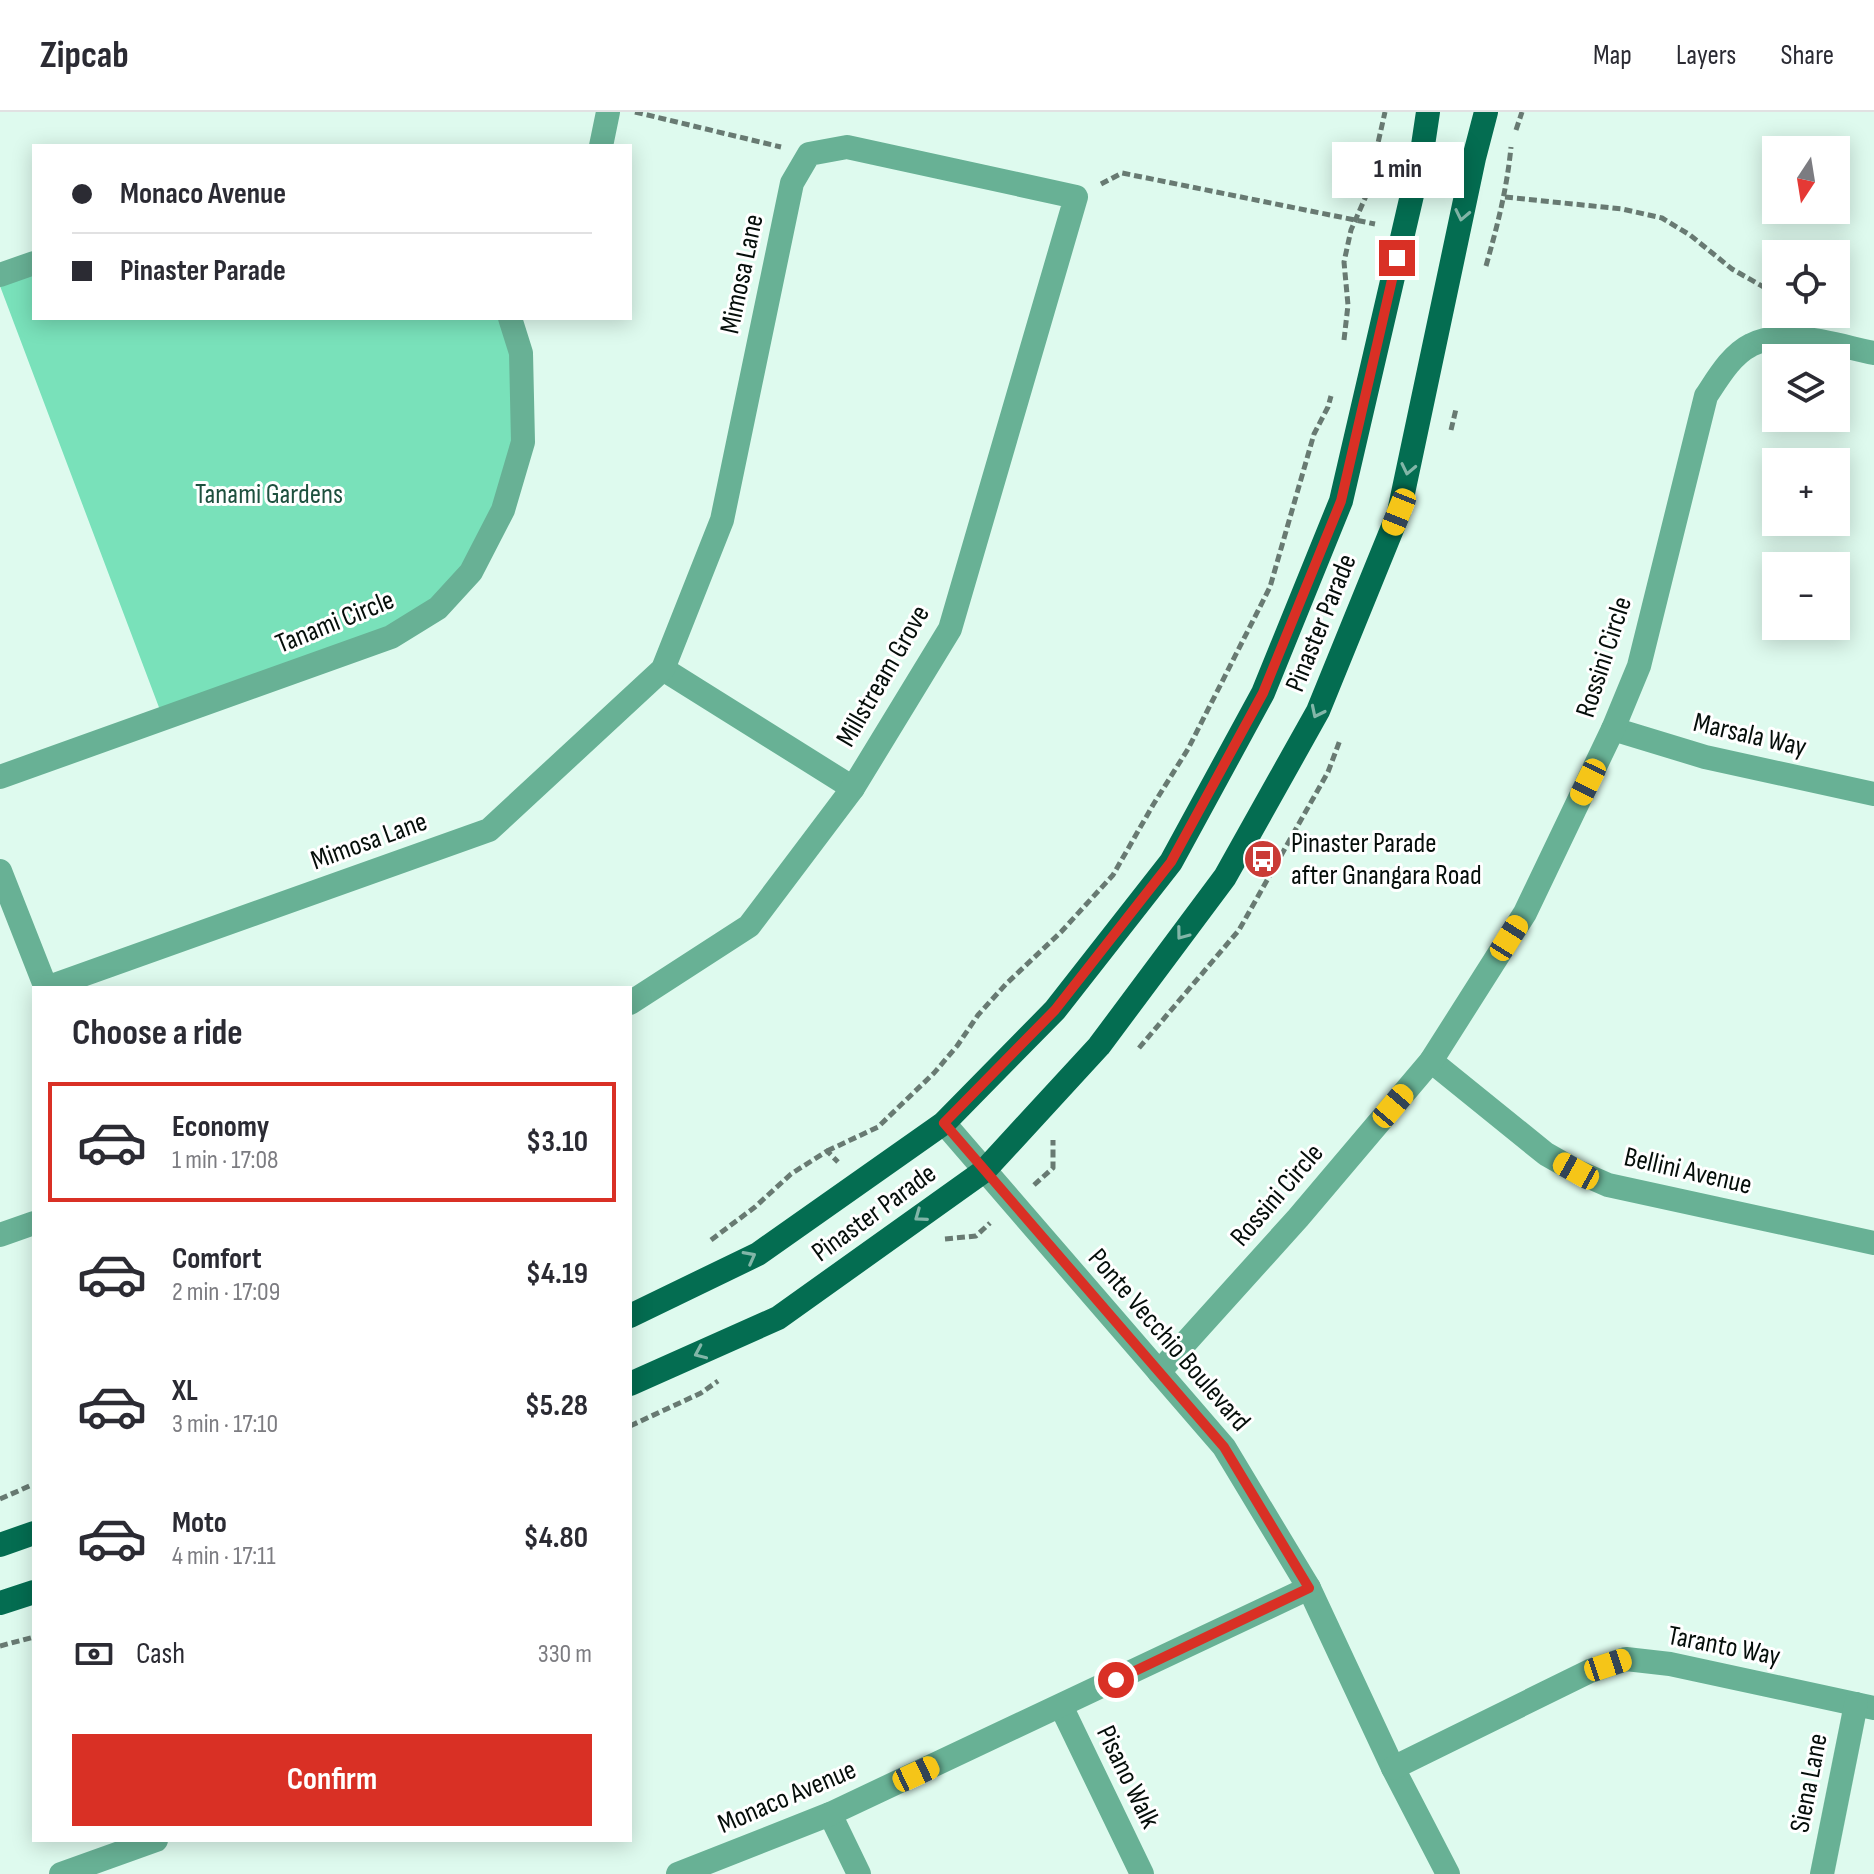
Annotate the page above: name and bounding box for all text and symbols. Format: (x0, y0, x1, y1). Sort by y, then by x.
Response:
text: Zipcab (40, 33, 129, 78)
text: Map (1593, 39, 1632, 72)
text: Layers (1676, 39, 1736, 72)
text: Share (1780, 39, 1834, 72)
north arrow (1762, 136, 1850, 224)
map controls (1762, 136, 1850, 640)
callout: 1 min (1331, 142, 1463, 198)
text: 1 min (1374, 154, 1422, 185)
text: Monaco Avenue (120, 176, 286, 212)
one-way arrow (1454, 208, 1471, 221)
street label: Mimosa Lane (713, 211, 771, 337)
route end (1379, 240, 1415, 276)
button: locate (1762, 240, 1850, 328)
text: Pinaster Parade (120, 253, 286, 289)
button: layers (1762, 344, 1850, 432)
button: + (1762, 448, 1850, 536)
one-way arrow (1400, 462, 1417, 476)
park label: Tanami Gardens (195, 478, 343, 511)
car (1379, 485, 1419, 539)
street label: Pinaster Parade (1278, 549, 1364, 697)
button: − (1762, 552, 1850, 640)
street label: Tanami Circle (271, 583, 399, 661)
street label: Rossini Circle (1569, 592, 1639, 722)
street label: Millstream Grove (829, 599, 937, 753)
one-way arrow (1311, 704, 1326, 719)
street label: Marsala Way (1690, 706, 1810, 764)
car (1567, 755, 1609, 809)
street label: Mimosa Lane (307, 805, 431, 877)
place label: Pinaster Parade after Gnangara Road (1291, 827, 1482, 892)
bus stop icon: Pinaster Parade after Gnangara Road (1242, 838, 1284, 880)
car (1486, 911, 1532, 965)
one-way arrow (1178, 925, 1192, 940)
text: Choose a ride (72, 1012, 243, 1055)
car (1368, 1080, 1418, 1132)
icon: car (76, 1106, 148, 1178)
text: Economy (172, 1109, 269, 1145)
text: $3.10 (526, 1124, 588, 1160)
street label: Rossini Circle (1224, 1137, 1330, 1253)
street label: Bellini Avenue (1621, 1140, 1755, 1202)
text: 1 min · 17:08 (172, 1145, 278, 1176)
car (1549, 1149, 1603, 1193)
street label: Pinaster Parade (805, 1157, 943, 1269)
one-way arrow (915, 1206, 929, 1221)
icon: car (76, 1238, 148, 1310)
text: Comfort (172, 1241, 262, 1277)
street label: Ponte Vecchio Boulevard (1081, 1242, 1257, 1438)
one-way arrow (742, 1252, 757, 1267)
text: $4.19 (526, 1256, 588, 1292)
text: 2 min · 17:09 (172, 1277, 280, 1308)
one-way arrow (694, 1343, 709, 1359)
icon: car (76, 1370, 148, 1442)
text: XL (172, 1373, 198, 1409)
text: $5.28 (525, 1388, 588, 1424)
text: 3 min · 17:10 (172, 1409, 278, 1440)
icon: car (76, 1502, 148, 1574)
text: Moto (172, 1505, 227, 1541)
text: $4.80 (523, 1520, 588, 1556)
text: 4 min · 17:11 (172, 1541, 275, 1572)
street label: Taranto Way (1665, 1619, 1783, 1673)
icon: cash (72, 1632, 116, 1676)
text: Cash (136, 1636, 185, 1672)
text: 330 m (538, 1639, 592, 1670)
car (1581, 1646, 1635, 1684)
route start (1098, 1662, 1134, 1698)
street label: Pisano Walk (1089, 1720, 1167, 1834)
street label: Siena Lane (1783, 1731, 1835, 1835)
button: Confirm (72, 1734, 592, 1826)
street label: Monaco Avenue (713, 1753, 861, 1841)
car (889, 1753, 943, 1795)

